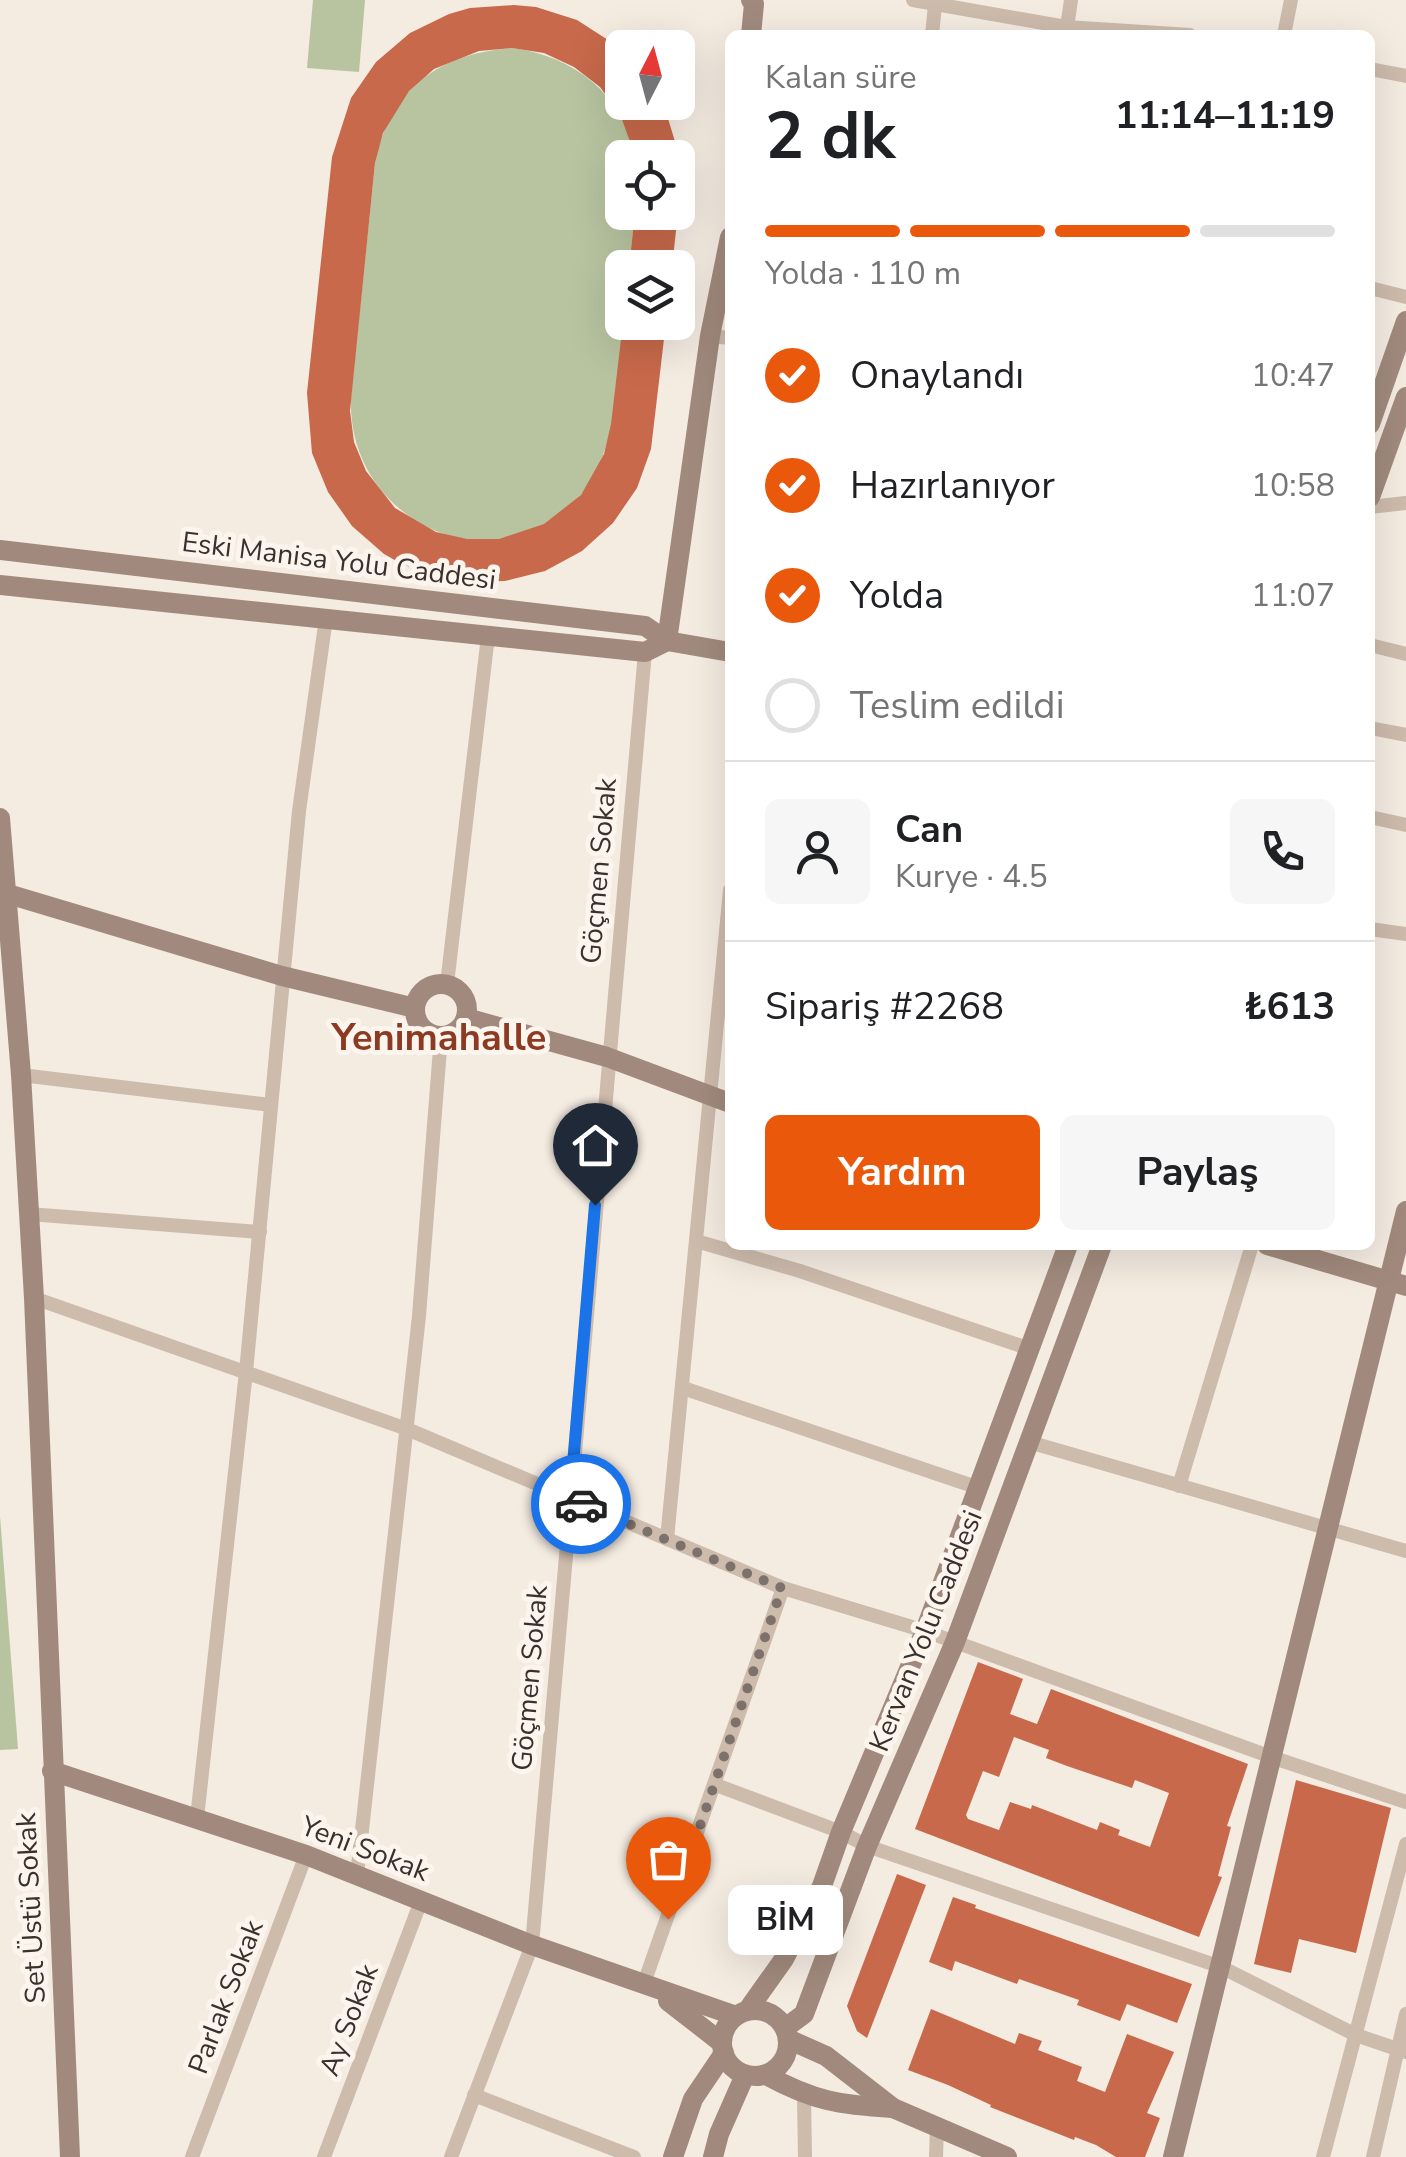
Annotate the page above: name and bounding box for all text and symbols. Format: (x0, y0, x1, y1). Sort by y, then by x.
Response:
north arrow (605, 30, 695, 120)
map controls (605, 30, 695, 340)
text: Kalan süre (765, 56, 916, 99)
text: 11:14–11:19 (1115, 90, 1335, 141)
text: 2 dk (765, 92, 895, 181)
button: locate (605, 140, 695, 230)
button: layers (605, 250, 695, 340)
text: Yolda · 110 m (765, 252, 961, 295)
icon: check (765, 348, 820, 403)
text: Onaylandı (850, 350, 1024, 401)
text: 10:47 (1251, 354, 1335, 397)
icon: check (765, 458, 820, 513)
text: Hazırlanıyor (850, 460, 1055, 511)
text: 10:58 (1251, 464, 1335, 507)
street label: Eski Manisa Yolu Caddesi (180, 523, 498, 599)
icon: check (765, 568, 820, 623)
text: Yolda (850, 570, 944, 621)
text: 11:07 (1251, 574, 1335, 617)
text: Teslim edildi (850, 680, 1065, 731)
street label: Göçmen Sokak (572, 776, 626, 965)
button: person (765, 799, 870, 904)
button: phone (1230, 799, 1335, 904)
text: Can (895, 804, 963, 855)
text: Kurye · 4.5 (895, 855, 1048, 898)
text: Sipariş #2268 (765, 981, 1004, 1032)
text: ₺613 (1244, 981, 1335, 1032)
district label: Yenimahalle (331, 1012, 546, 1063)
pin (553, 1103, 638, 1206)
button: Yardım (765, 1115, 1040, 1230)
button: Paylaş (1060, 1115, 1335, 1230)
icon: home (568, 1118, 623, 1173)
courier (531, 1454, 631, 1554)
icon: car (554, 1477, 609, 1532)
street label: Kervan Yolu Caddesi (860, 1505, 992, 1757)
street label: Göçmen Sokak (503, 1583, 557, 1772)
street label: Yeni Sokak (294, 1807, 436, 1891)
street label: Set Üstü Sokak (7, 1811, 55, 2004)
pin (626, 1817, 711, 1920)
icon: bag (641, 1832, 696, 1887)
callout: BİM (728, 1884, 843, 1954)
text: BİM (756, 1898, 815, 1941)
street label: Parlak Sokak (179, 1914, 273, 2079)
street label: Ay Sokak (310, 1958, 388, 2081)

